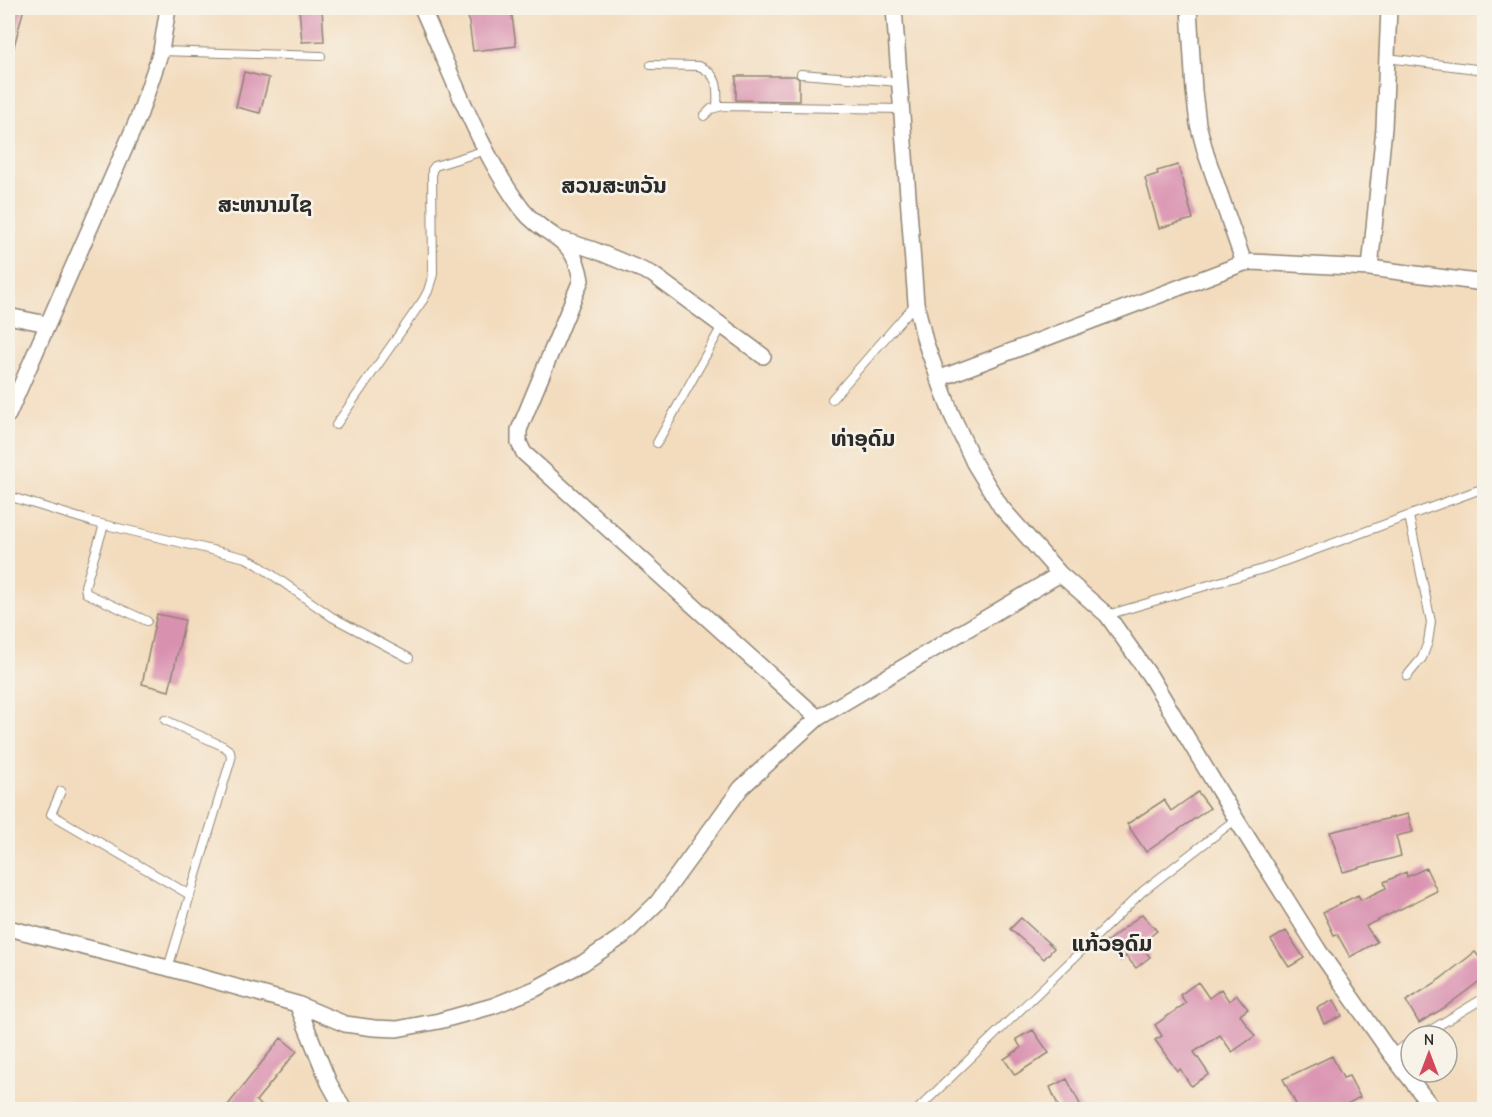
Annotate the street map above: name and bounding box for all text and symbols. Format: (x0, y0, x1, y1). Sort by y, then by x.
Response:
district label: ສວນສະຫວັນ (561, 173, 667, 199)
district label: ສະຫນາມໄຊ (218, 192, 312, 218)
district label: ທ່າອຸດົມ (831, 426, 895, 452)
district label: ແກ້ວອຸດົມ (1072, 931, 1152, 957)
north arrow (1399, 1024, 1459, 1084)
text: N (1424, 1031, 1434, 1049)

